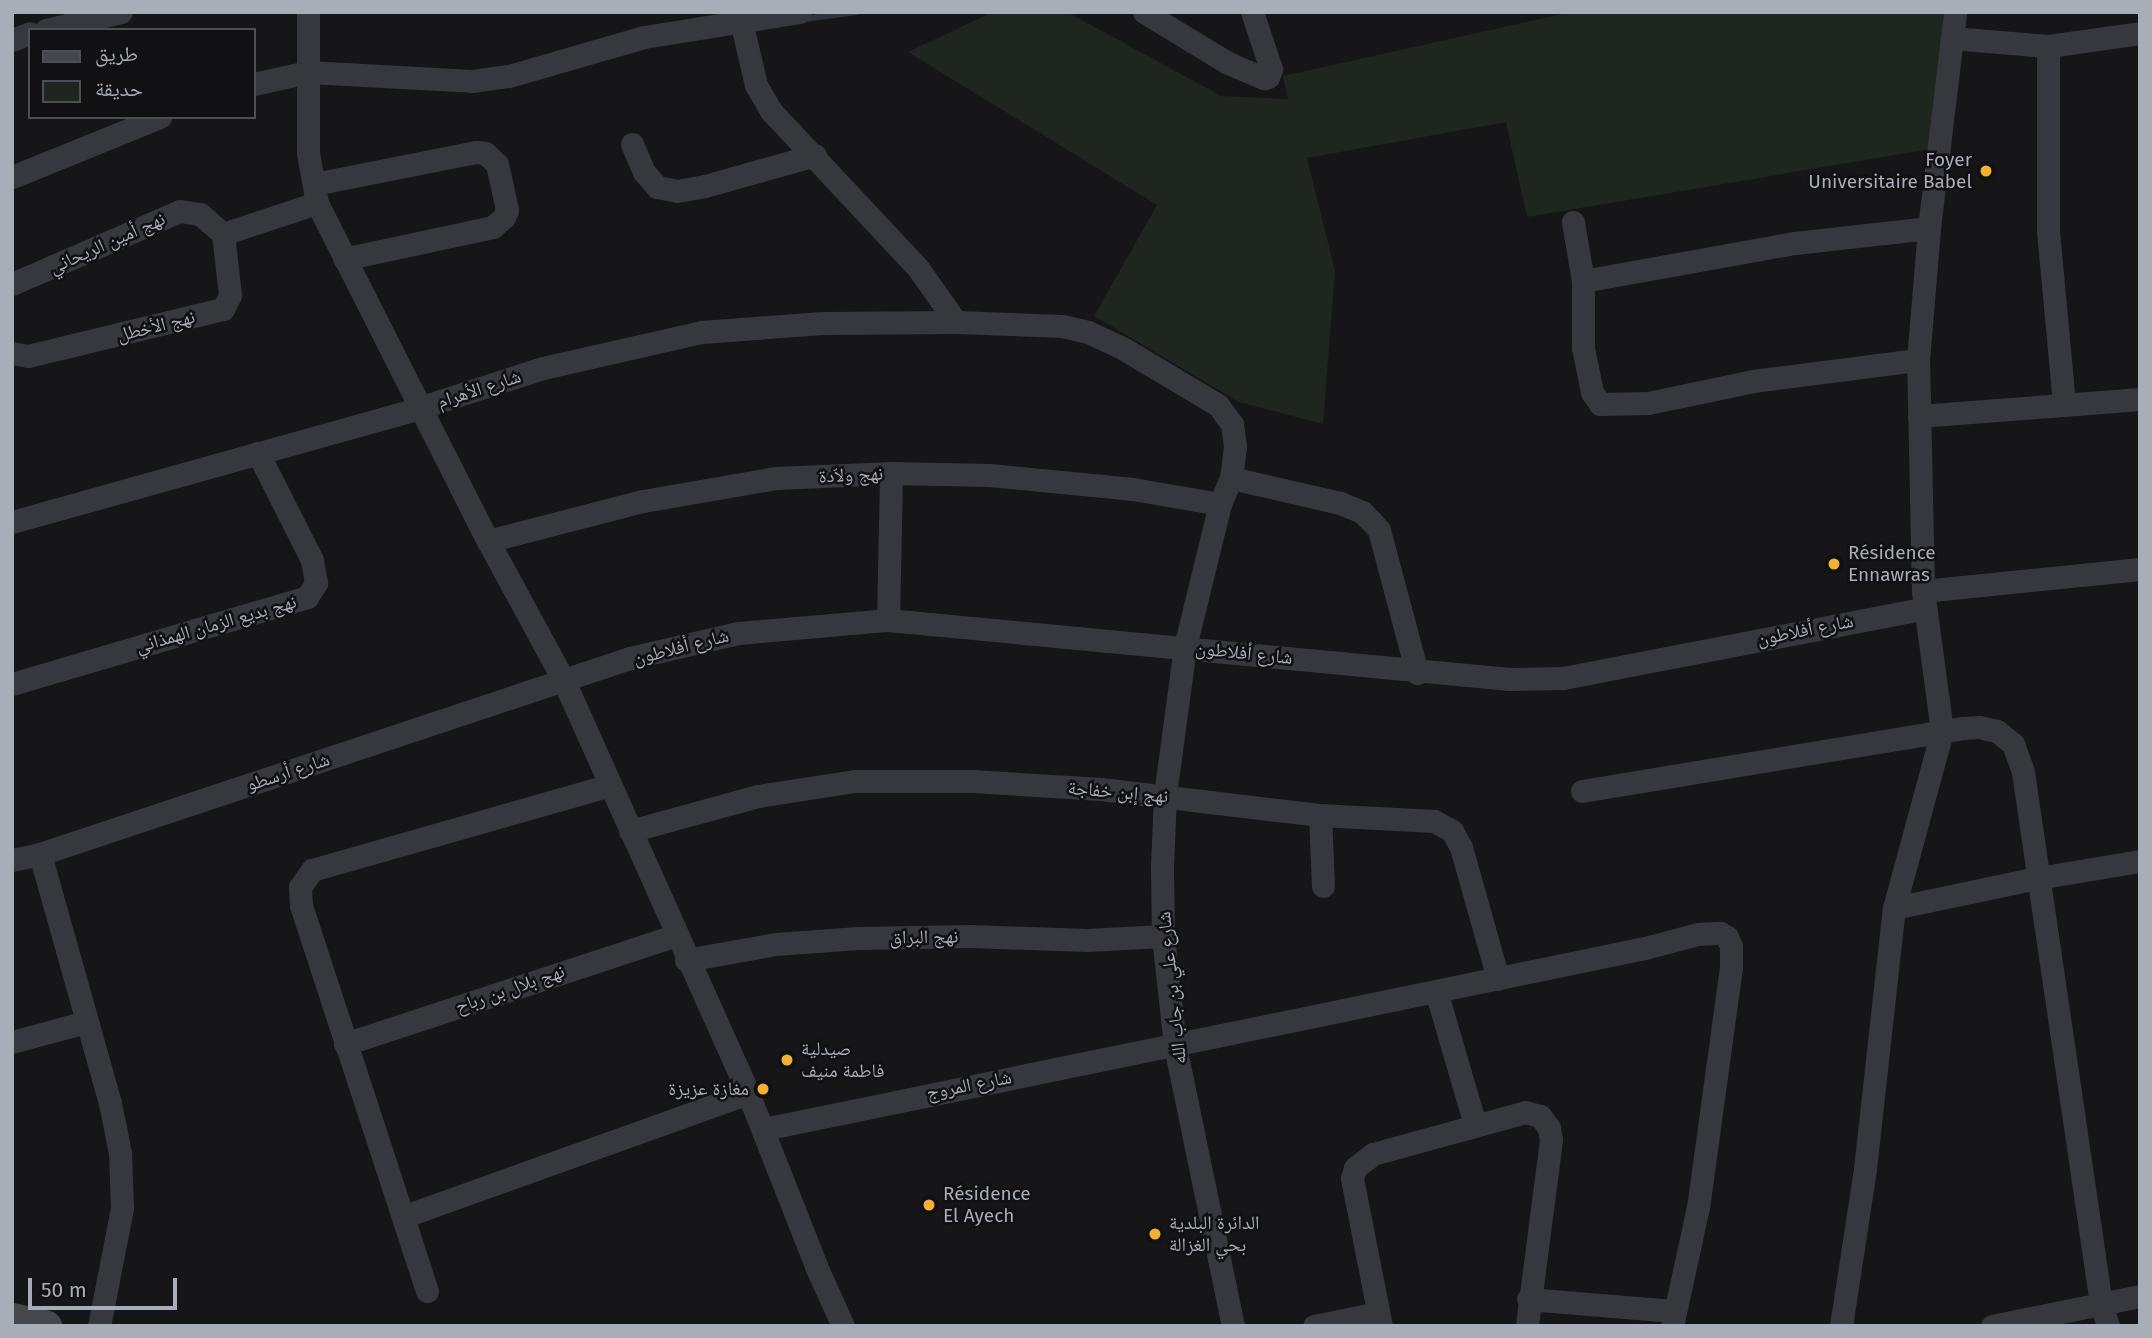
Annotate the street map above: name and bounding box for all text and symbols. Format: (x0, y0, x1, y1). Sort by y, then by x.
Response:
legend (28, 28, 256, 119)
text: طريق (95, 41, 138, 67)
text: حديقة (95, 76, 143, 102)
place label: Foyer Universitaire Babel (1808, 149, 1972, 193)
marker: Foyer Universitaire Babel (1978, 163, 1994, 179)
street label: نهج أمين الريحاني (45, 207, 169, 279)
street label: نهج الأخطل (115, 305, 197, 347)
street label: شارع الأهرام (434, 365, 524, 413)
street label: نهج ولاّدة (818, 462, 884, 488)
place label: Résidence Ennawras (1848, 542, 1936, 586)
marker: Résidence Ennawras (1826, 556, 1842, 572)
street label: نهج بديع الزمان الهمذاني (133, 590, 299, 658)
street label: شارع أفلاطون (1755, 609, 1855, 651)
street label: شارع أفلاطون (631, 624, 731, 670)
street label: شارع أفلاطون (1194, 637, 1294, 669)
street label: شارع أرسطو (243, 748, 333, 796)
street label: نهج إبن خفاجة (1067, 776, 1169, 808)
street label: شارع علي بن جاب الله (1153, 911, 1191, 1065)
street label: نهج البراق (889, 925, 959, 949)
street label: نهج بلال بن رباح (452, 960, 568, 1018)
place label: صيدلية فاطمة منيف (801, 1038, 884, 1082)
marker: صيدلية فاطمة منيف (779, 1052, 795, 1068)
street label: شارع المروج (925, 1066, 1013, 1104)
place label: مغازة عزيزة (668, 1078, 749, 1100)
marker: مغازة عزيزة (755, 1081, 771, 1097)
place label: Résidence El Ayech (943, 1183, 1031, 1227)
marker: Résidence El Ayech (921, 1197, 937, 1213)
place label: الدائرة البلدية بحي الغزالة (1169, 1212, 1260, 1256)
marker: الدائرة البلدية بحي الغزالة (1147, 1226, 1163, 1242)
scale bar (32, 1264, 180, 1308)
text: 50 m (41, 1277, 87, 1303)

